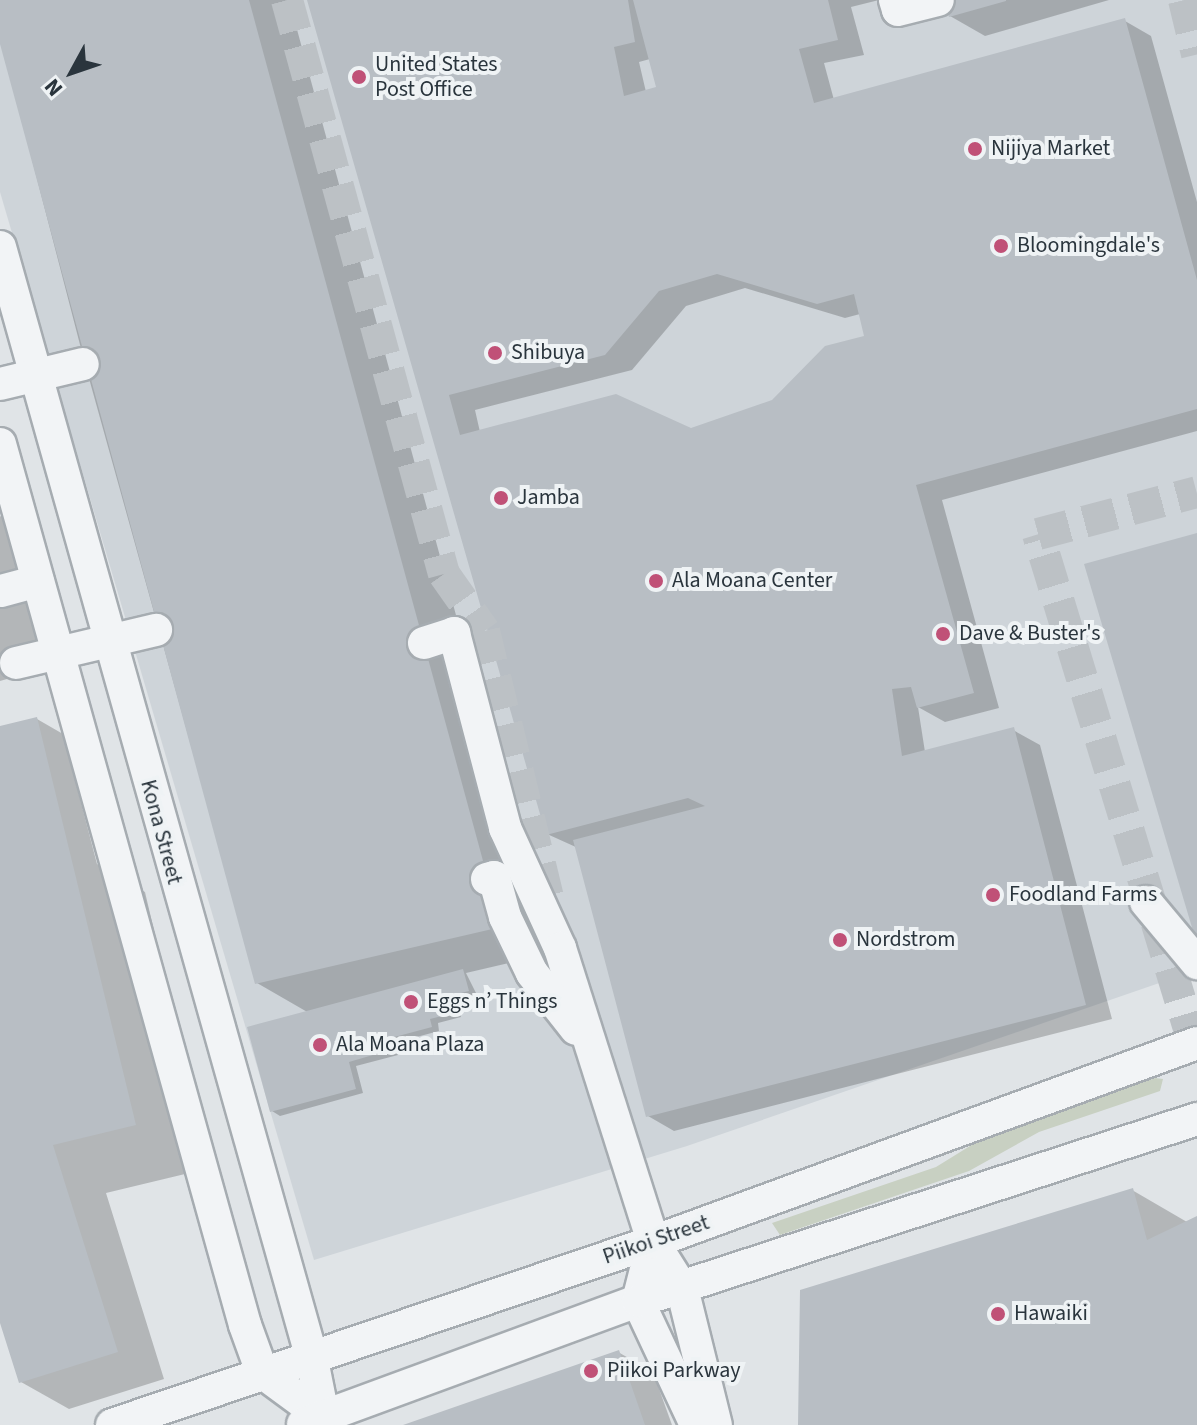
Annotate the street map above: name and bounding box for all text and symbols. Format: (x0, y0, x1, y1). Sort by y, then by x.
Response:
north arrow (32, 32, 112, 112)
place label: United States Post Office (375, 51, 498, 102)
marker: United States Post Office (350, 68, 368, 86)
text: N (37, 72, 71, 103)
place label: Nijiya Market (991, 136, 1110, 162)
marker: Nijiya Market (966, 140, 984, 158)
place label: Bloomingdale's (1017, 233, 1160, 259)
marker: Bloomingdale's (992, 237, 1010, 255)
place label: Shibuya (511, 340, 585, 366)
marker: Shibuya (486, 344, 504, 362)
place label: Jamba (517, 485, 580, 511)
marker: Jamba (492, 489, 510, 507)
place label: Ala Moana Center (672, 568, 832, 594)
marker: Ala Moana Center (647, 572, 665, 590)
place label: Dave & Buster's (959, 621, 1101, 647)
marker: Dave & Buster's (934, 625, 952, 643)
street label: Kona Street (134, 777, 188, 887)
place label: Foodland Farms (1009, 882, 1157, 908)
marker: Foodland Farms (984, 886, 1002, 904)
place label: Nordstrom (856, 927, 956, 953)
marker: Nordstrom (831, 931, 849, 949)
place label: Eggs n’ Things (427, 989, 557, 1015)
marker: Eggs n’ Things (402, 993, 420, 1011)
place label: Ala Moana Plaza (336, 1032, 484, 1058)
marker: Ala Moana Plaza (311, 1036, 329, 1054)
street label: Piikoi Street (599, 1210, 713, 1270)
place label: Hawaiki (1014, 1301, 1088, 1327)
marker: Hawaiki (989, 1305, 1007, 1323)
place label: Piikoi Parkway (607, 1358, 741, 1384)
marker: Piikoi Parkway (582, 1362, 600, 1380)

